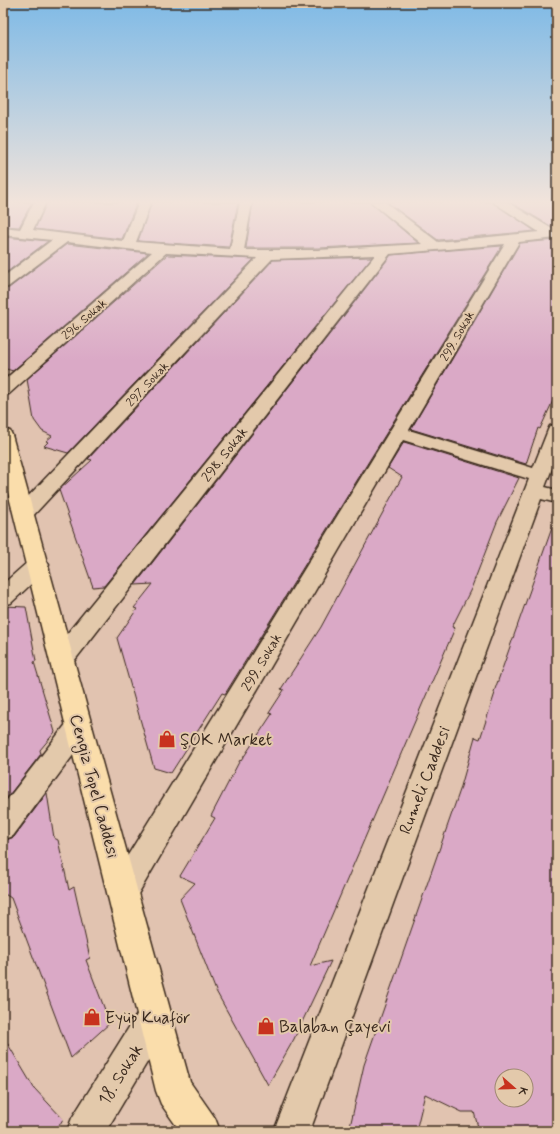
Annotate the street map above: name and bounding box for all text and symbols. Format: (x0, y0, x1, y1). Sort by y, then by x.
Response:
street label: 296. Sokak (59, 296, 111, 344)
street label: 299. Sokak (437, 308, 479, 365)
street label: 297. Sokak (123, 359, 173, 411)
street label: 298. Sokak (198, 423, 252, 486)
street label: 299. Sokak (237, 630, 286, 695)
street label: Cengiz Topel Caddesi (62, 712, 124, 861)
street label: Rumeli Caddesi (394, 723, 456, 837)
shop icon: ŞOK Market (157, 729, 177, 749)
place label: ŞOK Market (180, 729, 272, 751)
shop icon: Eyüp Kuaför (82, 1007, 102, 1027)
place label: Eyüp Kuaför (105, 1007, 191, 1030)
shop icon: Balaban Çayevi (256, 1016, 276, 1036)
place label: Balaban Çayevi (279, 1016, 391, 1039)
street label: 18. Sokak (93, 1040, 148, 1109)
north arrow (494, 1068, 534, 1108)
text: K (514, 1085, 530, 1097)

